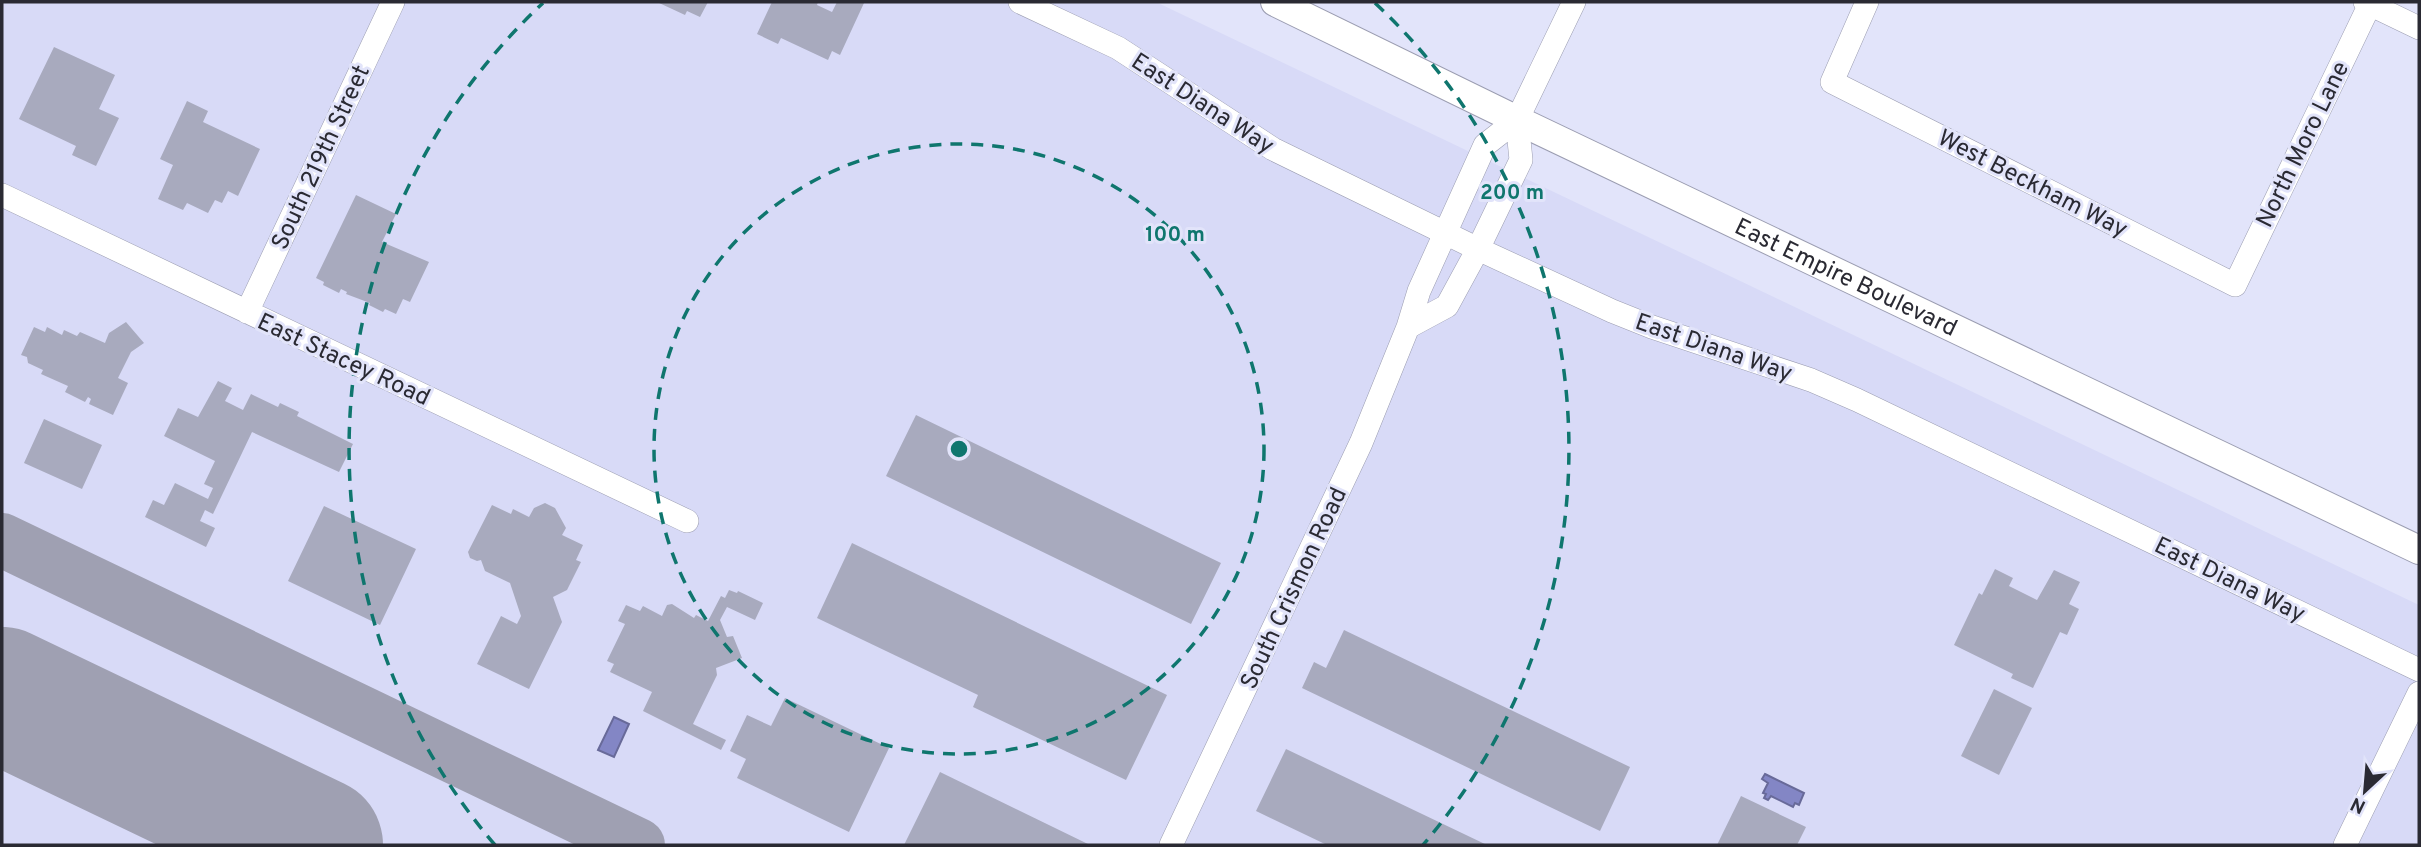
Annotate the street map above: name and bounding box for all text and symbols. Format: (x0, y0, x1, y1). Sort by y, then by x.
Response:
street label: East Diana Way (1125, 47, 1279, 162)
street label: North Moro Lane (2251, 57, 2357, 233)
street label: South 219th Street (266, 61, 378, 255)
street label: West Beckham Way (1932, 124, 2132, 246)
text: 200 m (1480, 180, 1544, 207)
street label: East Empire Boulevard (1729, 213, 1962, 345)
text: 100 m (1145, 222, 1205, 249)
street label: East Stacey Road (252, 308, 434, 414)
street label: East Diana Way (1631, 308, 1796, 390)
centre of rings (947, 437, 971, 461)
street label: South Crismon Road (1235, 483, 1355, 695)
street label: East Diana Way (2149, 531, 2310, 630)
north arrow (2330, 756, 2400, 826)
text: N (2347, 791, 2370, 818)

